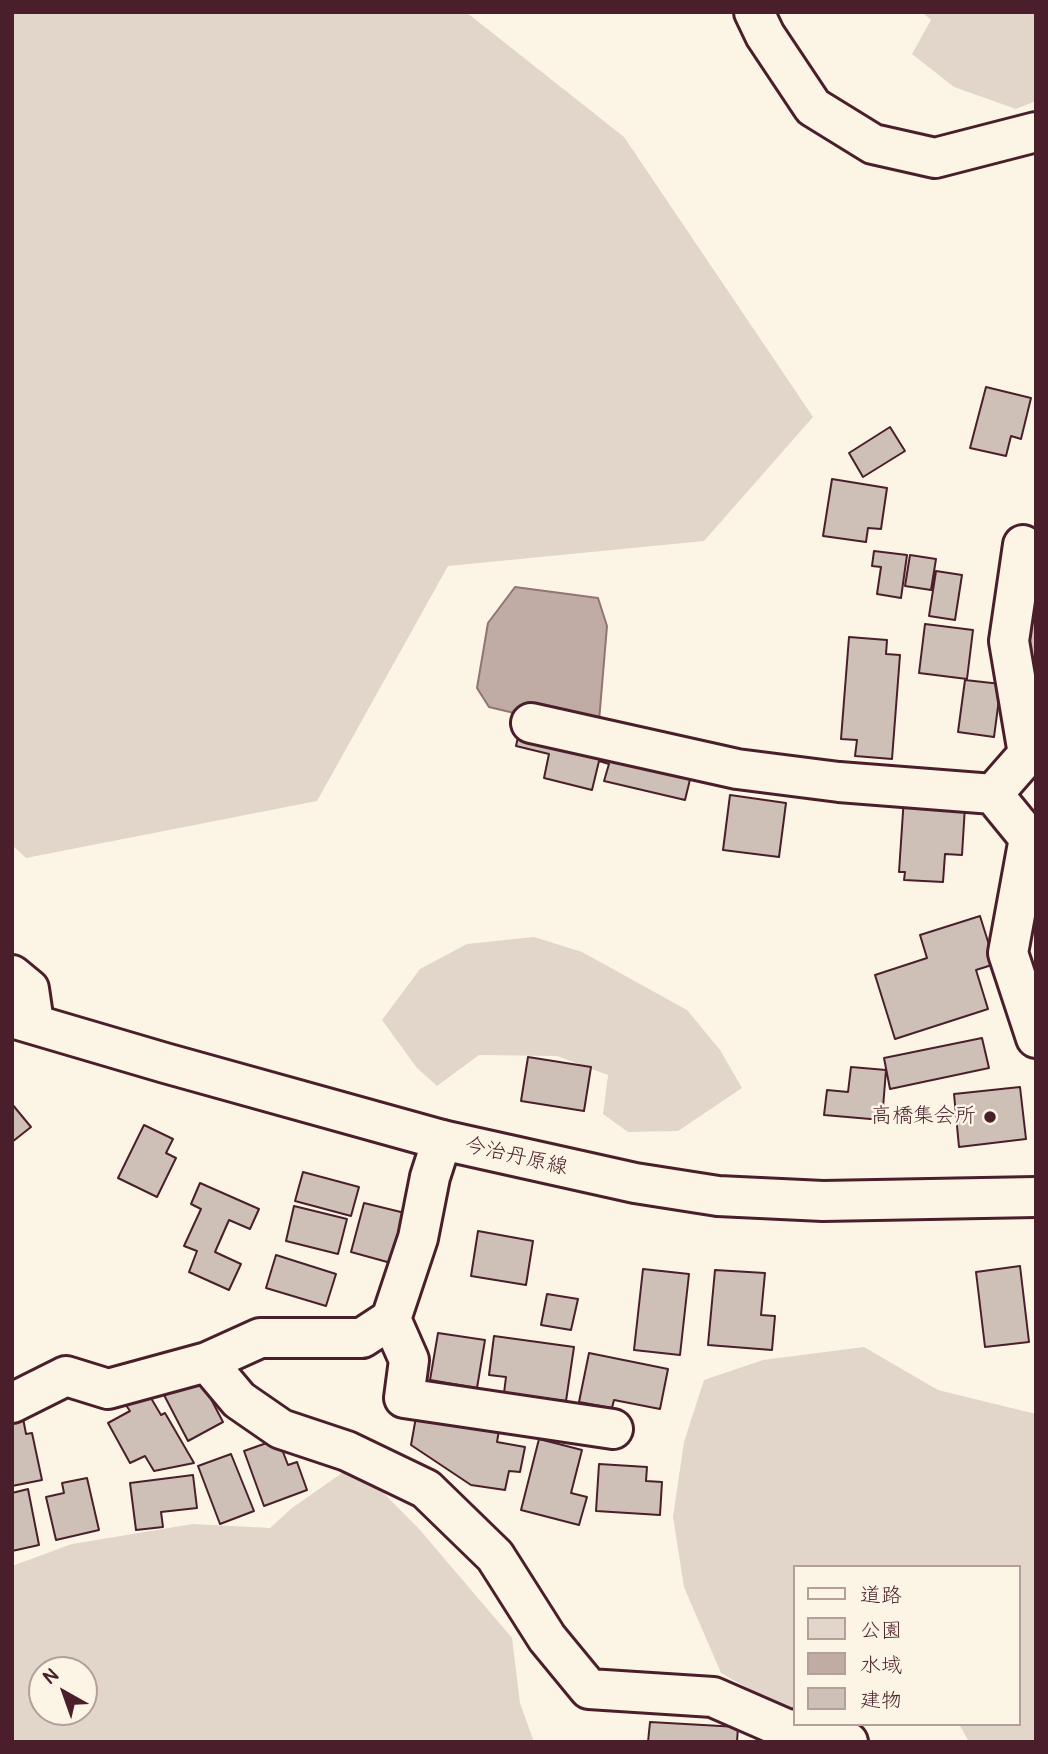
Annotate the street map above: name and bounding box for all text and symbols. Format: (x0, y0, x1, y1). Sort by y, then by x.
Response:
place label: 高橋集会所 (871, 1104, 976, 1130)
marker: 高橋集会所 (982, 1109, 998, 1125)
street label: 今治丹原線 (462, 1133, 570, 1181)
legend (792, 1565, 1020, 1726)
text: 道路 (860, 1582, 902, 1609)
text: 公園 (860, 1617, 902, 1644)
text: 水域 (860, 1652, 902, 1679)
north arrow (28, 1656, 98, 1726)
text: N (38, 1663, 63, 1690)
text: 建物 (860, 1687, 902, 1714)

